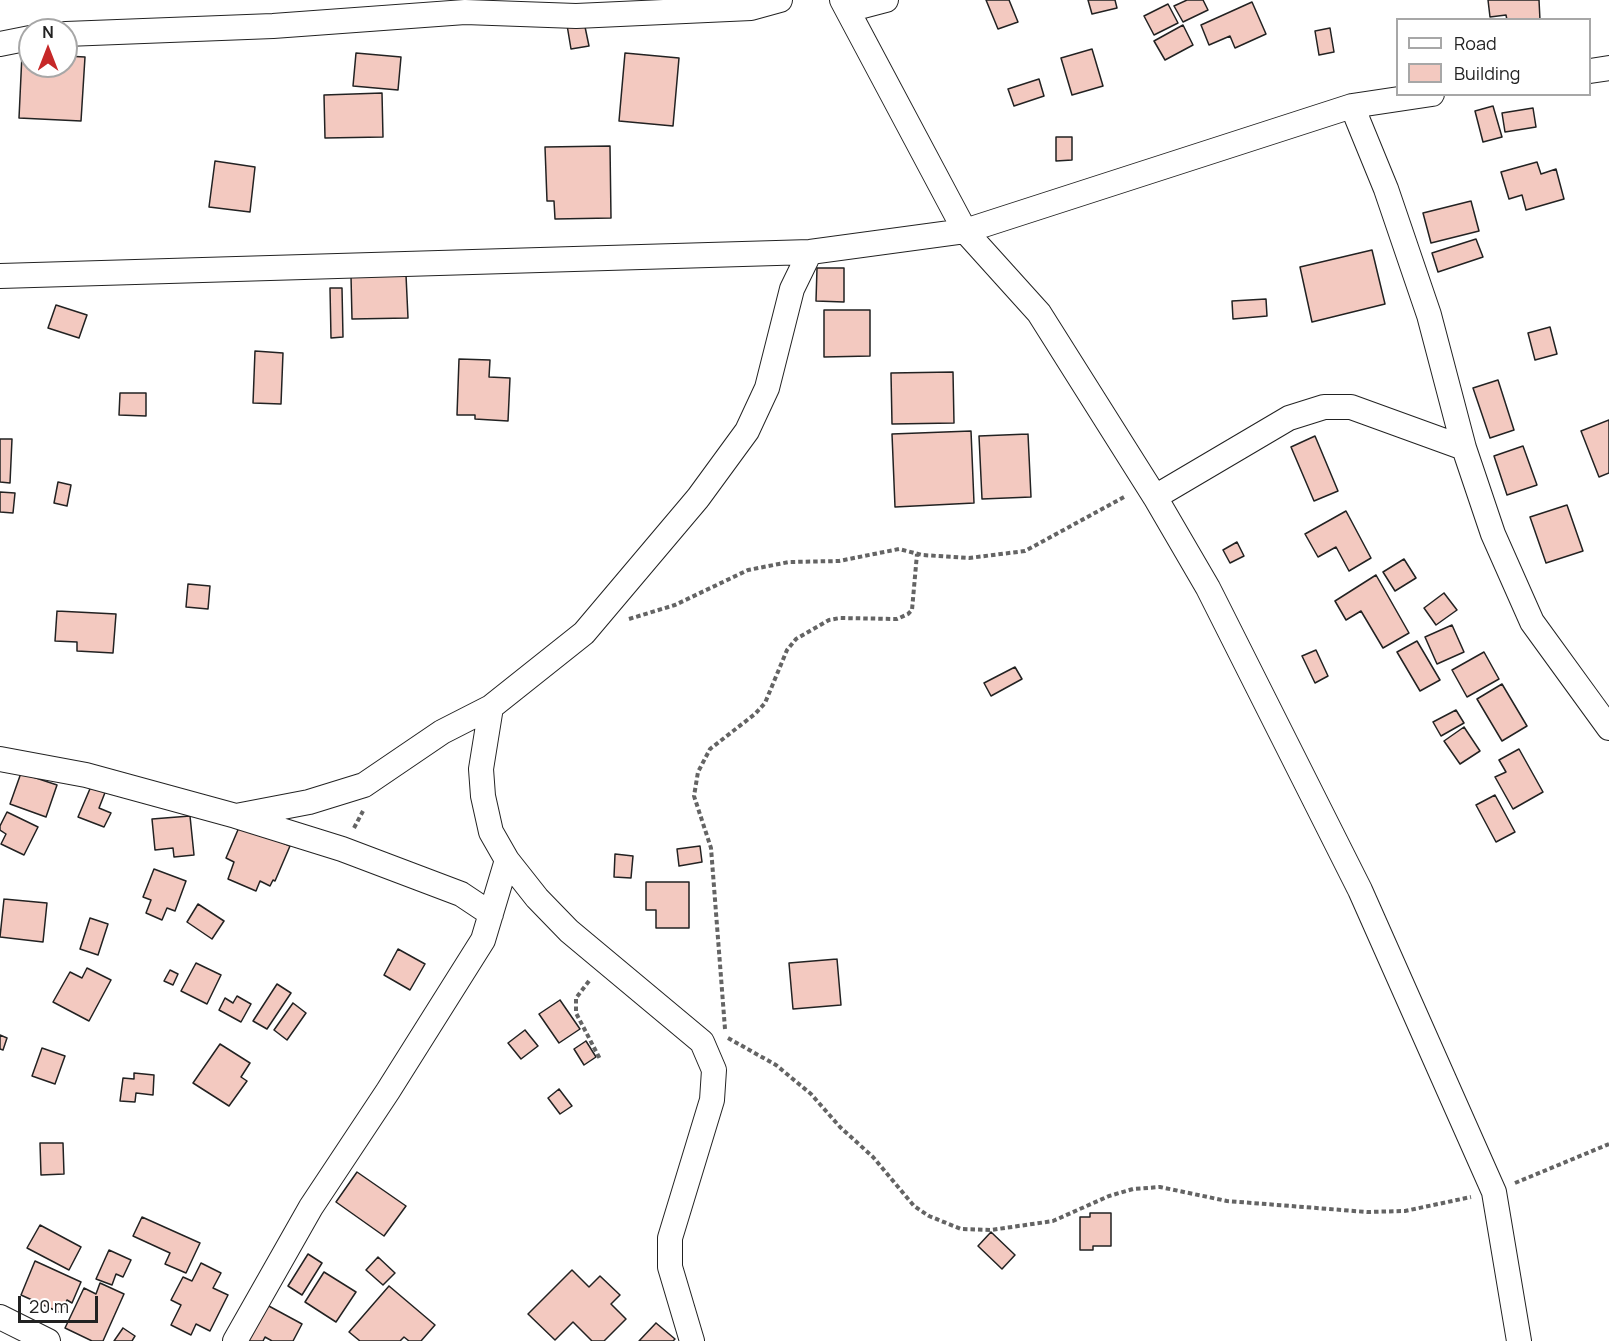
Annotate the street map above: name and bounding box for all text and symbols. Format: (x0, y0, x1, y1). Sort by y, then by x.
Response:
north arrow (18, 18, 78, 78)
legend (1396, 18, 1591, 96)
text: N (42, 21, 54, 43)
text: Road (1454, 31, 1497, 55)
text: Building (1454, 61, 1520, 85)
scale bar (21, 1284, 100, 1322)
text: 20 m (29, 1294, 69, 1318)

